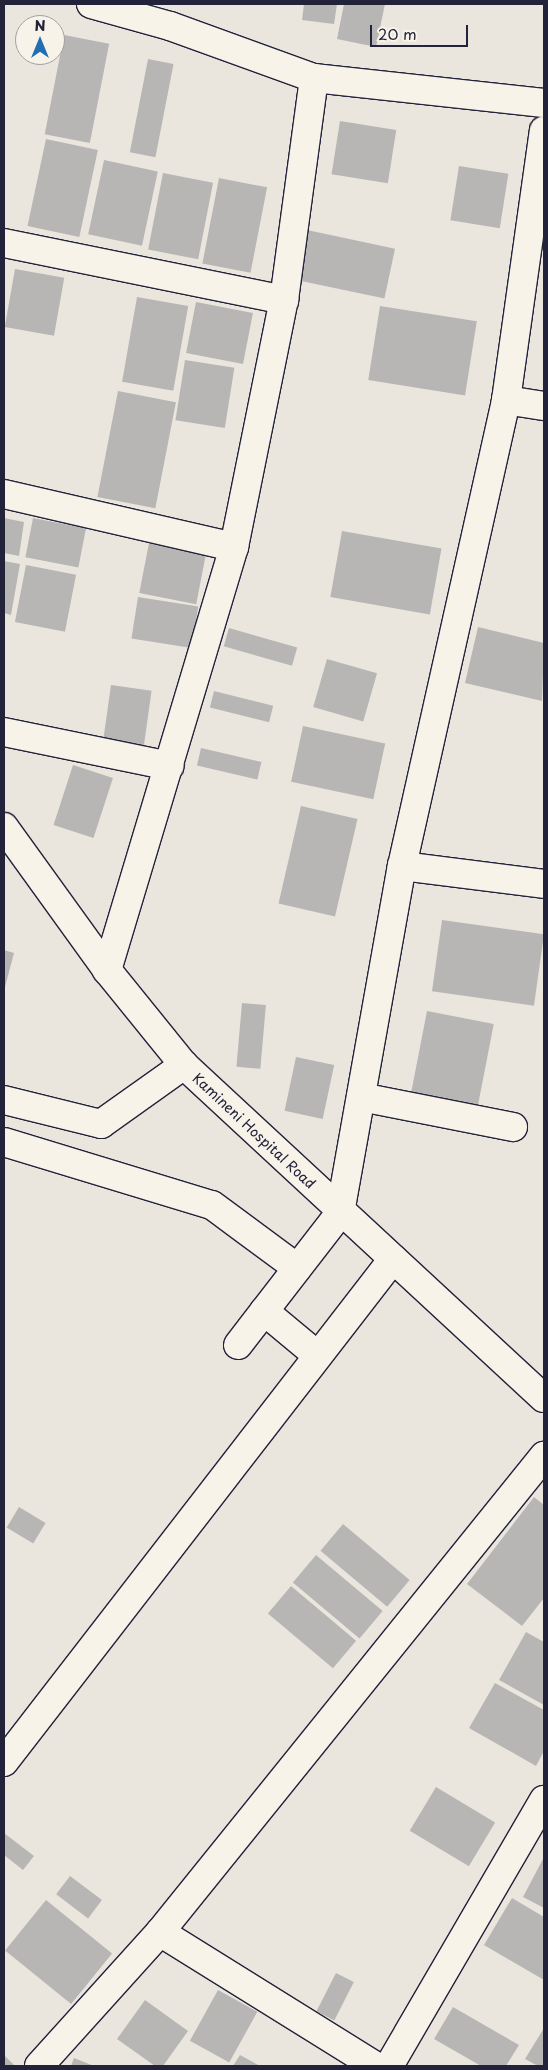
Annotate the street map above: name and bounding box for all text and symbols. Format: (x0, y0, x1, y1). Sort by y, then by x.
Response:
north arrow (15, 15, 65, 65)
text: N (34, 15, 46, 36)
scale bar (373, 15, 470, 47)
text: 20 m (378, 22, 417, 45)
street label: Kamineni Hospital Road (189, 1070, 319, 1192)

